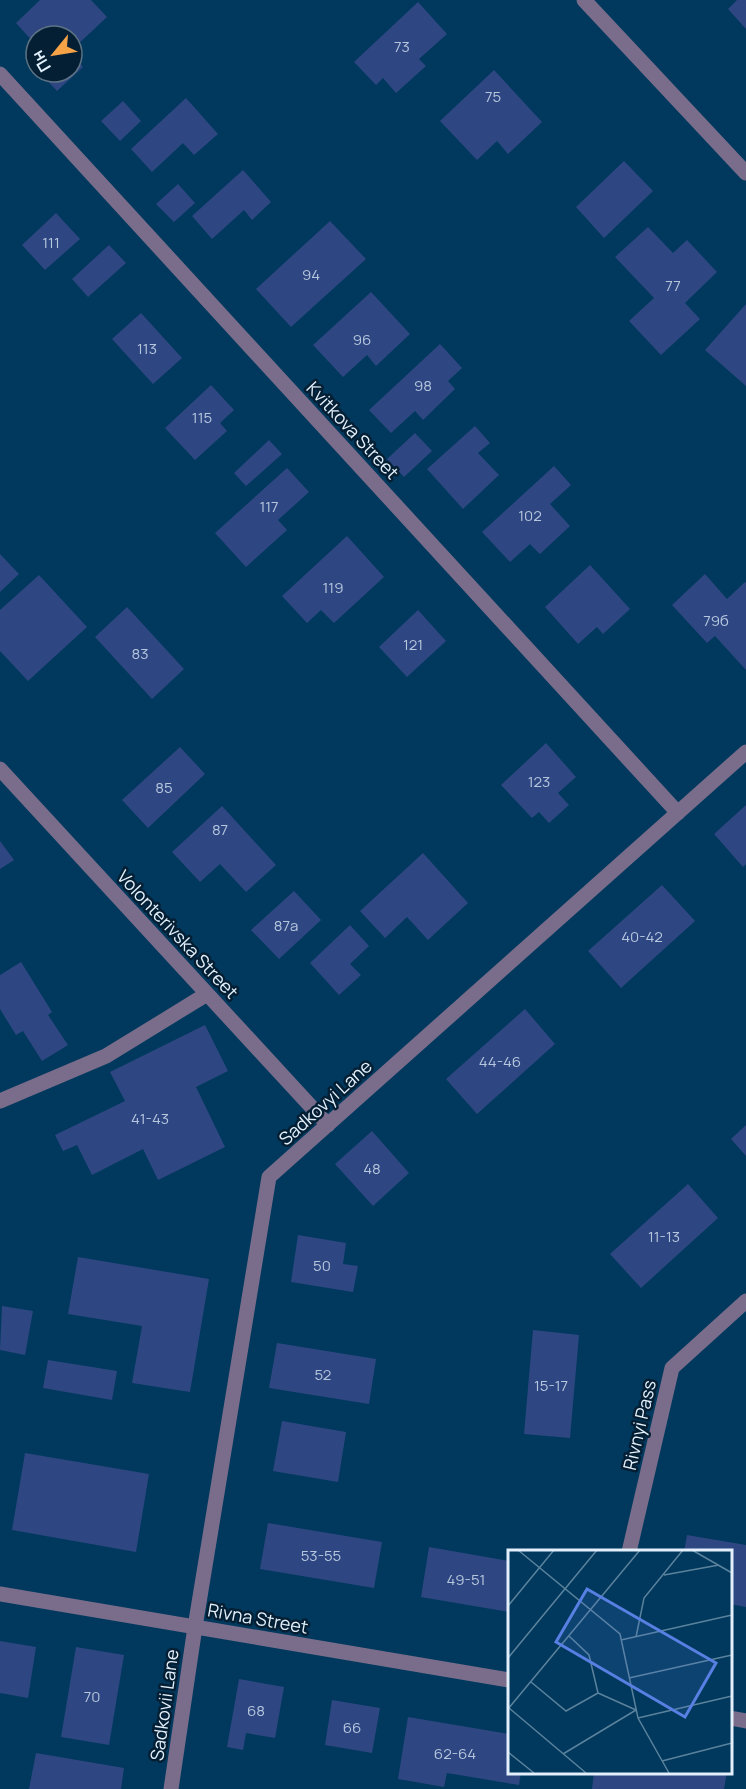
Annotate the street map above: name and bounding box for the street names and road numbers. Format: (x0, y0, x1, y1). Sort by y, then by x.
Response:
street label: Kvitkova Street (301, 376, 405, 484)
street label: Volonterivska Street (112, 865, 244, 1003)
street label: Sadkovyi Lane (273, 1054, 377, 1150)
street label: Rivnyi Pass (617, 1378, 661, 1472)
street label: Rivna Street (206, 1597, 310, 1639)
street label: Sadkovii Lane (144, 1648, 184, 1762)

